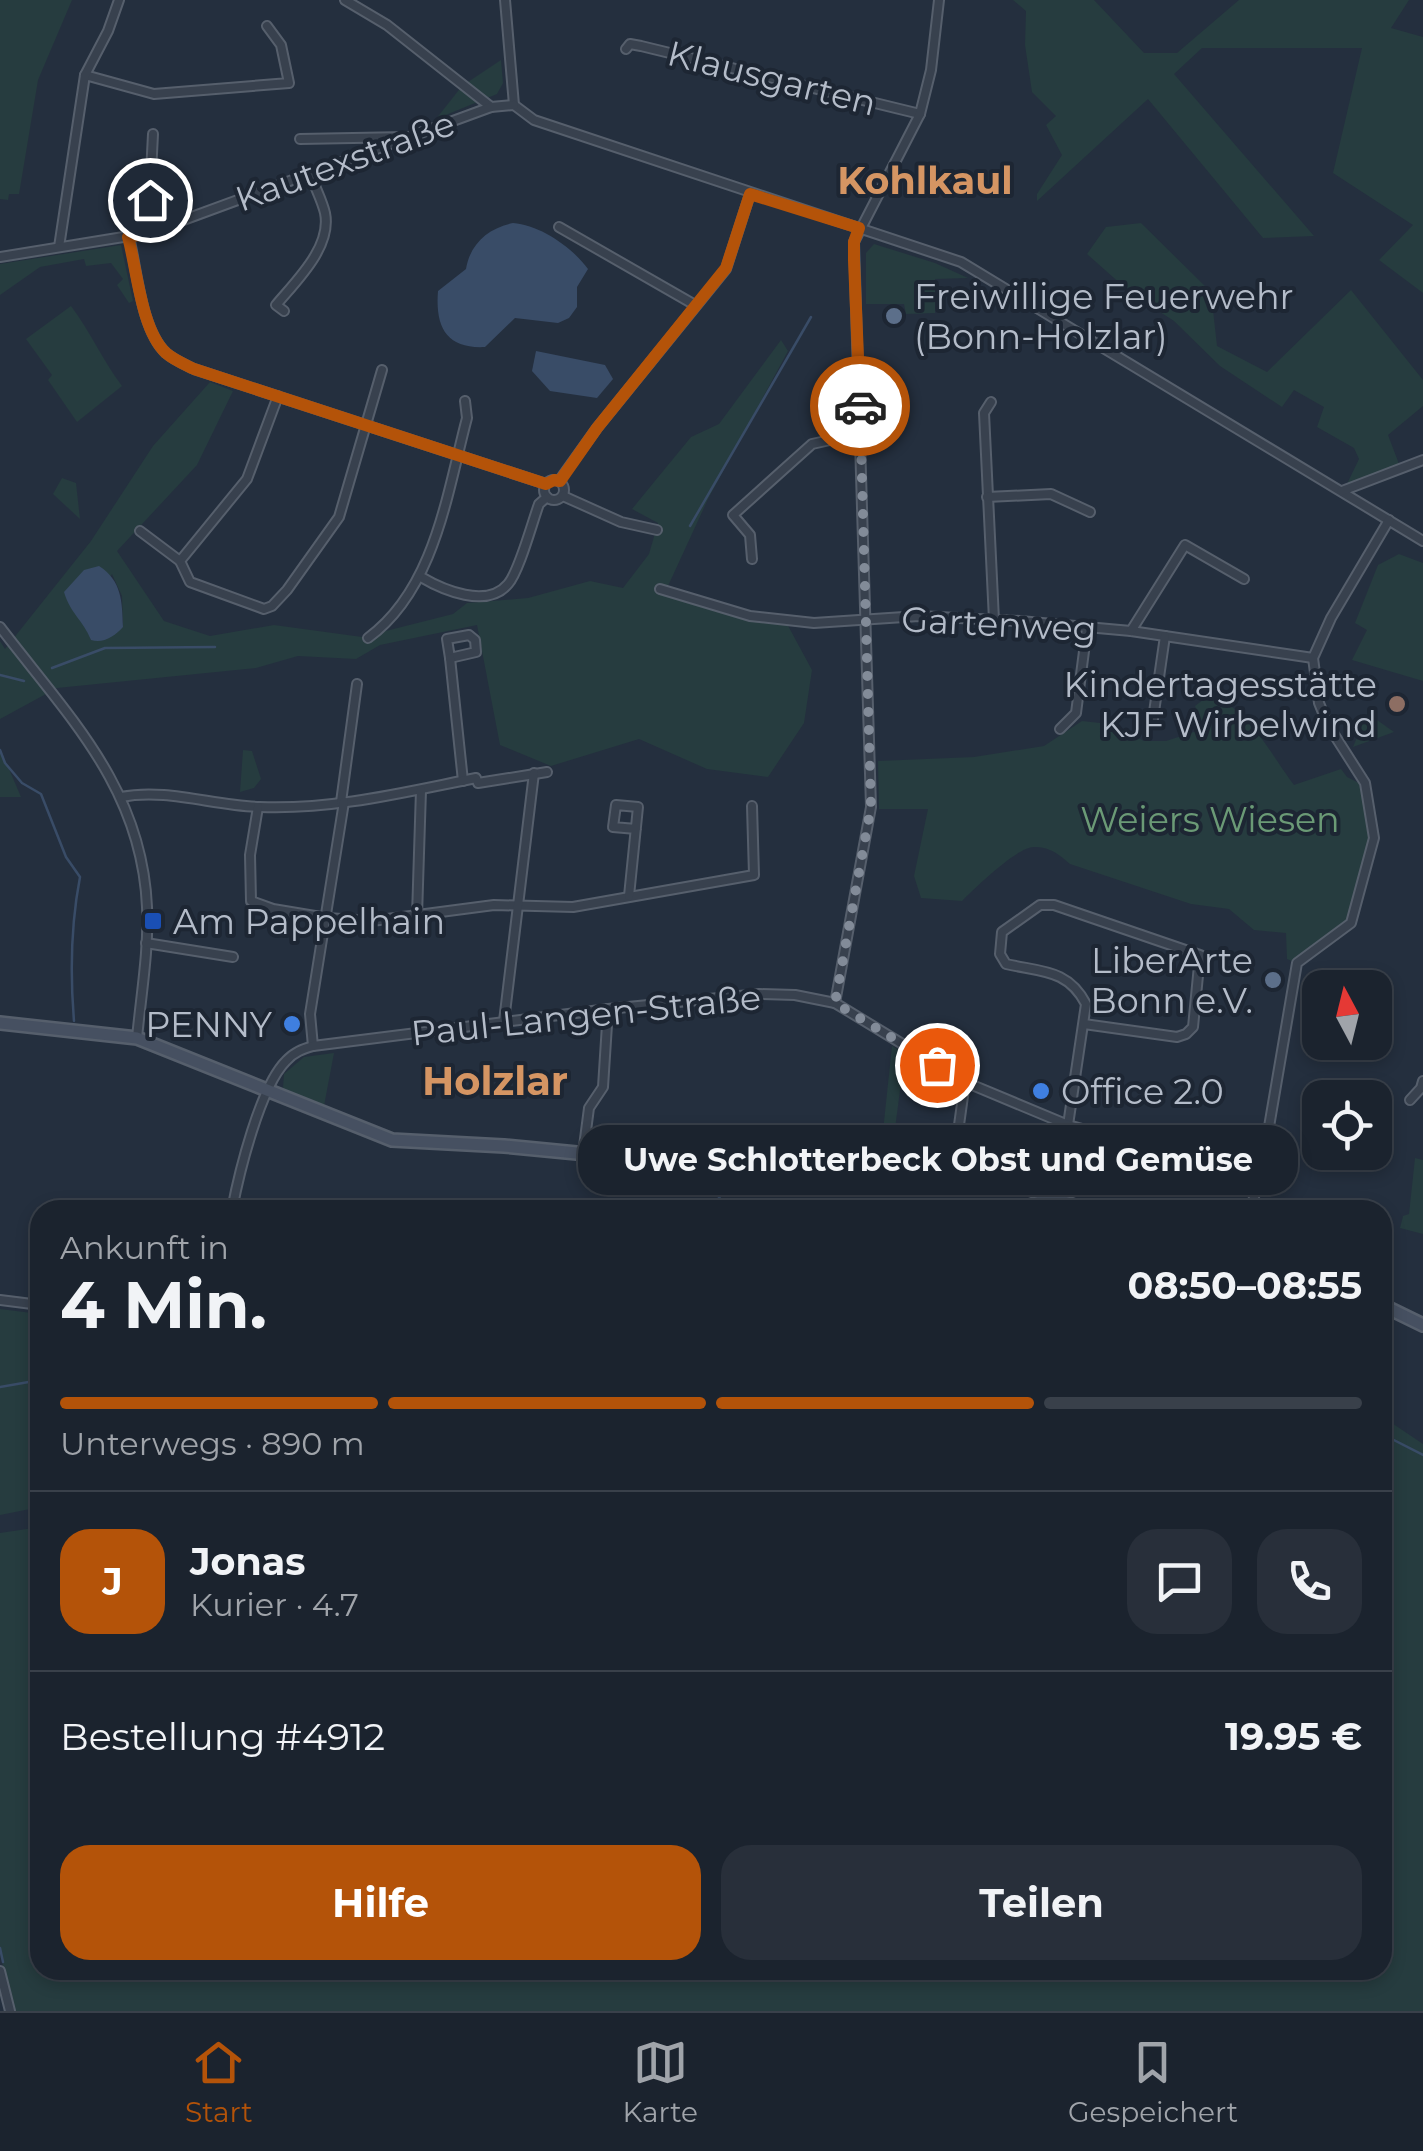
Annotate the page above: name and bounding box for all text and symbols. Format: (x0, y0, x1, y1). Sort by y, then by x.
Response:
street label: Klausgarten (663, 31, 881, 125)
street label: Kautexstraße (230, 101, 460, 221)
district label: Kohlkaul (837, 157, 1013, 204)
pin (108, 158, 193, 243)
icon: home (123, 173, 178, 228)
place label: Freiwillige Feuerwehr (Bonn-Holzlar) (914, 275, 1294, 358)
marker: Freiwillige Feuerwehr (Bonn-Holzlar) (883, 305, 905, 327)
courier (810, 356, 910, 456)
icon: car (833, 379, 888, 434)
street label: Gartenweg (900, 597, 1098, 651)
place label: Kindertagesstätte KJF Wirbelwind (1064, 663, 1377, 746)
marker: Kindertagesstätte KJF Wirbelwind (1386, 693, 1408, 715)
park label: Weiers Wiesen (1080, 798, 1340, 841)
place label: Am Pappelhain (173, 900, 445, 943)
marker: Am Pappelhain (142, 910, 164, 932)
place label: LiberArte Bonn e.V. (1090, 939, 1253, 1022)
marker: LiberArte Bonn e.V. (1262, 969, 1284, 991)
north arrow (1302, 970, 1392, 1060)
map controls (1302, 970, 1392, 1170)
street label: Paul-Langen-Straße (409, 975, 763, 1055)
place label: PENNY (145, 1003, 273, 1046)
marker: PENNY (281, 1013, 303, 1035)
pin (895, 1023, 980, 1108)
icon: bag (910, 1038, 965, 1093)
district label: Holzlar (422, 1056, 568, 1105)
place label: Office 2.0 (1061, 1070, 1224, 1113)
marker: Office 2.0 (1030, 1080, 1052, 1102)
button: locate (1302, 1080, 1392, 1170)
callout: Uwe Schlotterbeck Obst und Gemüse (577, 1125, 1297, 1195)
text: Uwe Schlotterbeck Obst und Gemüse (623, 1140, 1253, 1179)
text: Ankunft in (60, 1228, 229, 1267)
text: 08:50–08:55 (1128, 1262, 1362, 1309)
text: 4 Min. (60, 1265, 267, 1344)
text: Unterwegs · 890 m (60, 1424, 365, 1463)
button: chat (1127, 1529, 1232, 1634)
button: phone (1257, 1529, 1362, 1634)
text: Jonas (190, 1538, 305, 1585)
text: J (102, 1558, 123, 1605)
text: Kurier · 4.7 (190, 1585, 359, 1624)
text: Bestellung #4912 (60, 1713, 385, 1760)
text: 19.95 € (1225, 1713, 1362, 1760)
button: Hilfe (60, 1845, 701, 1960)
button: Teilen (721, 1845, 1362, 1960)
tab: Start (185, 2035, 253, 2129)
tab: Karte (623, 2035, 698, 2129)
tab: Gespeichert (1068, 2035, 1238, 2129)

